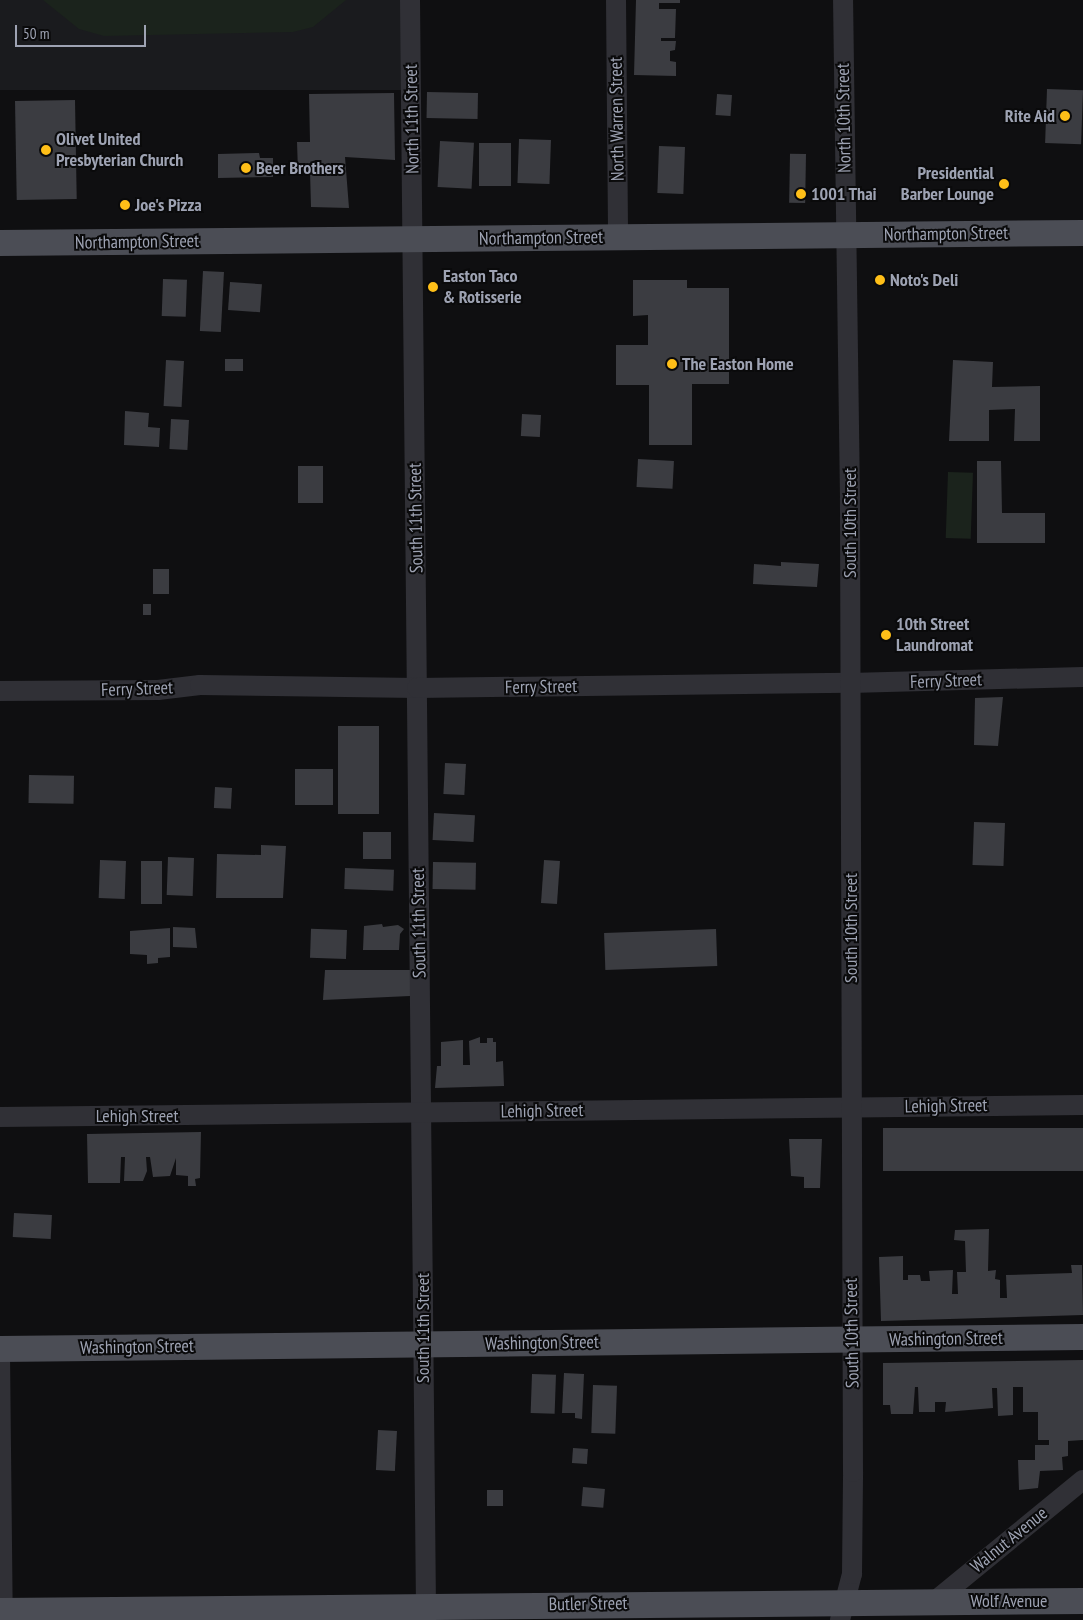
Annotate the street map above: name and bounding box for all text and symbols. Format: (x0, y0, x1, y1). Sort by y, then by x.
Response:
scale bar (18, 15, 149, 47)
text: 50 m (23, 24, 49, 43)
street label: North Warren Street (605, 57, 629, 181)
street label: North 10th Street (832, 63, 856, 173)
street label: North 11th Street (400, 64, 424, 174)
place label: Rite Aid (1004, 105, 1055, 127)
marker: Rite Aid (1059, 110, 1071, 122)
place label: Olivet United Presbyterian Church (56, 129, 184, 172)
marker: Olivet United Presbyterian Church (40, 144, 52, 156)
place label: Beer Brothers (256, 157, 344, 179)
marker: Beer Brothers (240, 162, 252, 174)
place label: Presidential Barber Lounge (901, 163, 994, 205)
marker: Presidential Barber Lounge (998, 178, 1010, 190)
place label: 1001 Thai (811, 183, 877, 205)
marker: 1001 Thai (795, 188, 807, 200)
place label: Joe's Pizza (135, 194, 202, 216)
marker: Joe's Pizza (119, 199, 131, 211)
street label: Northampton Street (884, 222, 1008, 246)
street label: Northampton Street (479, 226, 603, 250)
street label: Northampton Street (75, 230, 199, 254)
place label: Easton Taco & Rotisserie (443, 266, 522, 308)
place label: Noto's Deli (890, 269, 958, 291)
marker: Noto's Deli (874, 274, 886, 286)
marker: Easton Taco & Rotisserie (427, 281, 439, 293)
place label: The Easton Home (682, 353, 794, 375)
marker: The Easton Home (666, 358, 678, 370)
street label: South 11th Street (404, 463, 428, 573)
street label: South 10th Street (839, 468, 861, 578)
place label: 10th Street Laundromat (896, 614, 973, 656)
marker: 10th Street Laundromat (880, 629, 892, 641)
street label: Ferry Street (909, 669, 983, 693)
street label: Ferry Street (505, 676, 577, 698)
street label: Ferry Street (100, 677, 174, 701)
street label: South 11th Street (407, 868, 431, 978)
street label: South 10th Street (840, 873, 862, 983)
street label: Lehigh Street (904, 1094, 988, 1118)
street label: Lehigh Street (500, 1099, 584, 1123)
street label: Lehigh Street (96, 1105, 178, 1127)
street label: South 11th Street (412, 1273, 434, 1383)
street label: South 10th Street (840, 1278, 864, 1388)
street label: Washington Street (889, 1327, 1003, 1351)
street label: Washington Street (485, 1331, 599, 1355)
street label: Washington Street (80, 1335, 194, 1359)
street label: Walnut Avenue (966, 1502, 1052, 1578)
street label: Wolf Avenue (970, 1590, 1048, 1612)
street label: Butler Street (548, 1593, 628, 1615)

